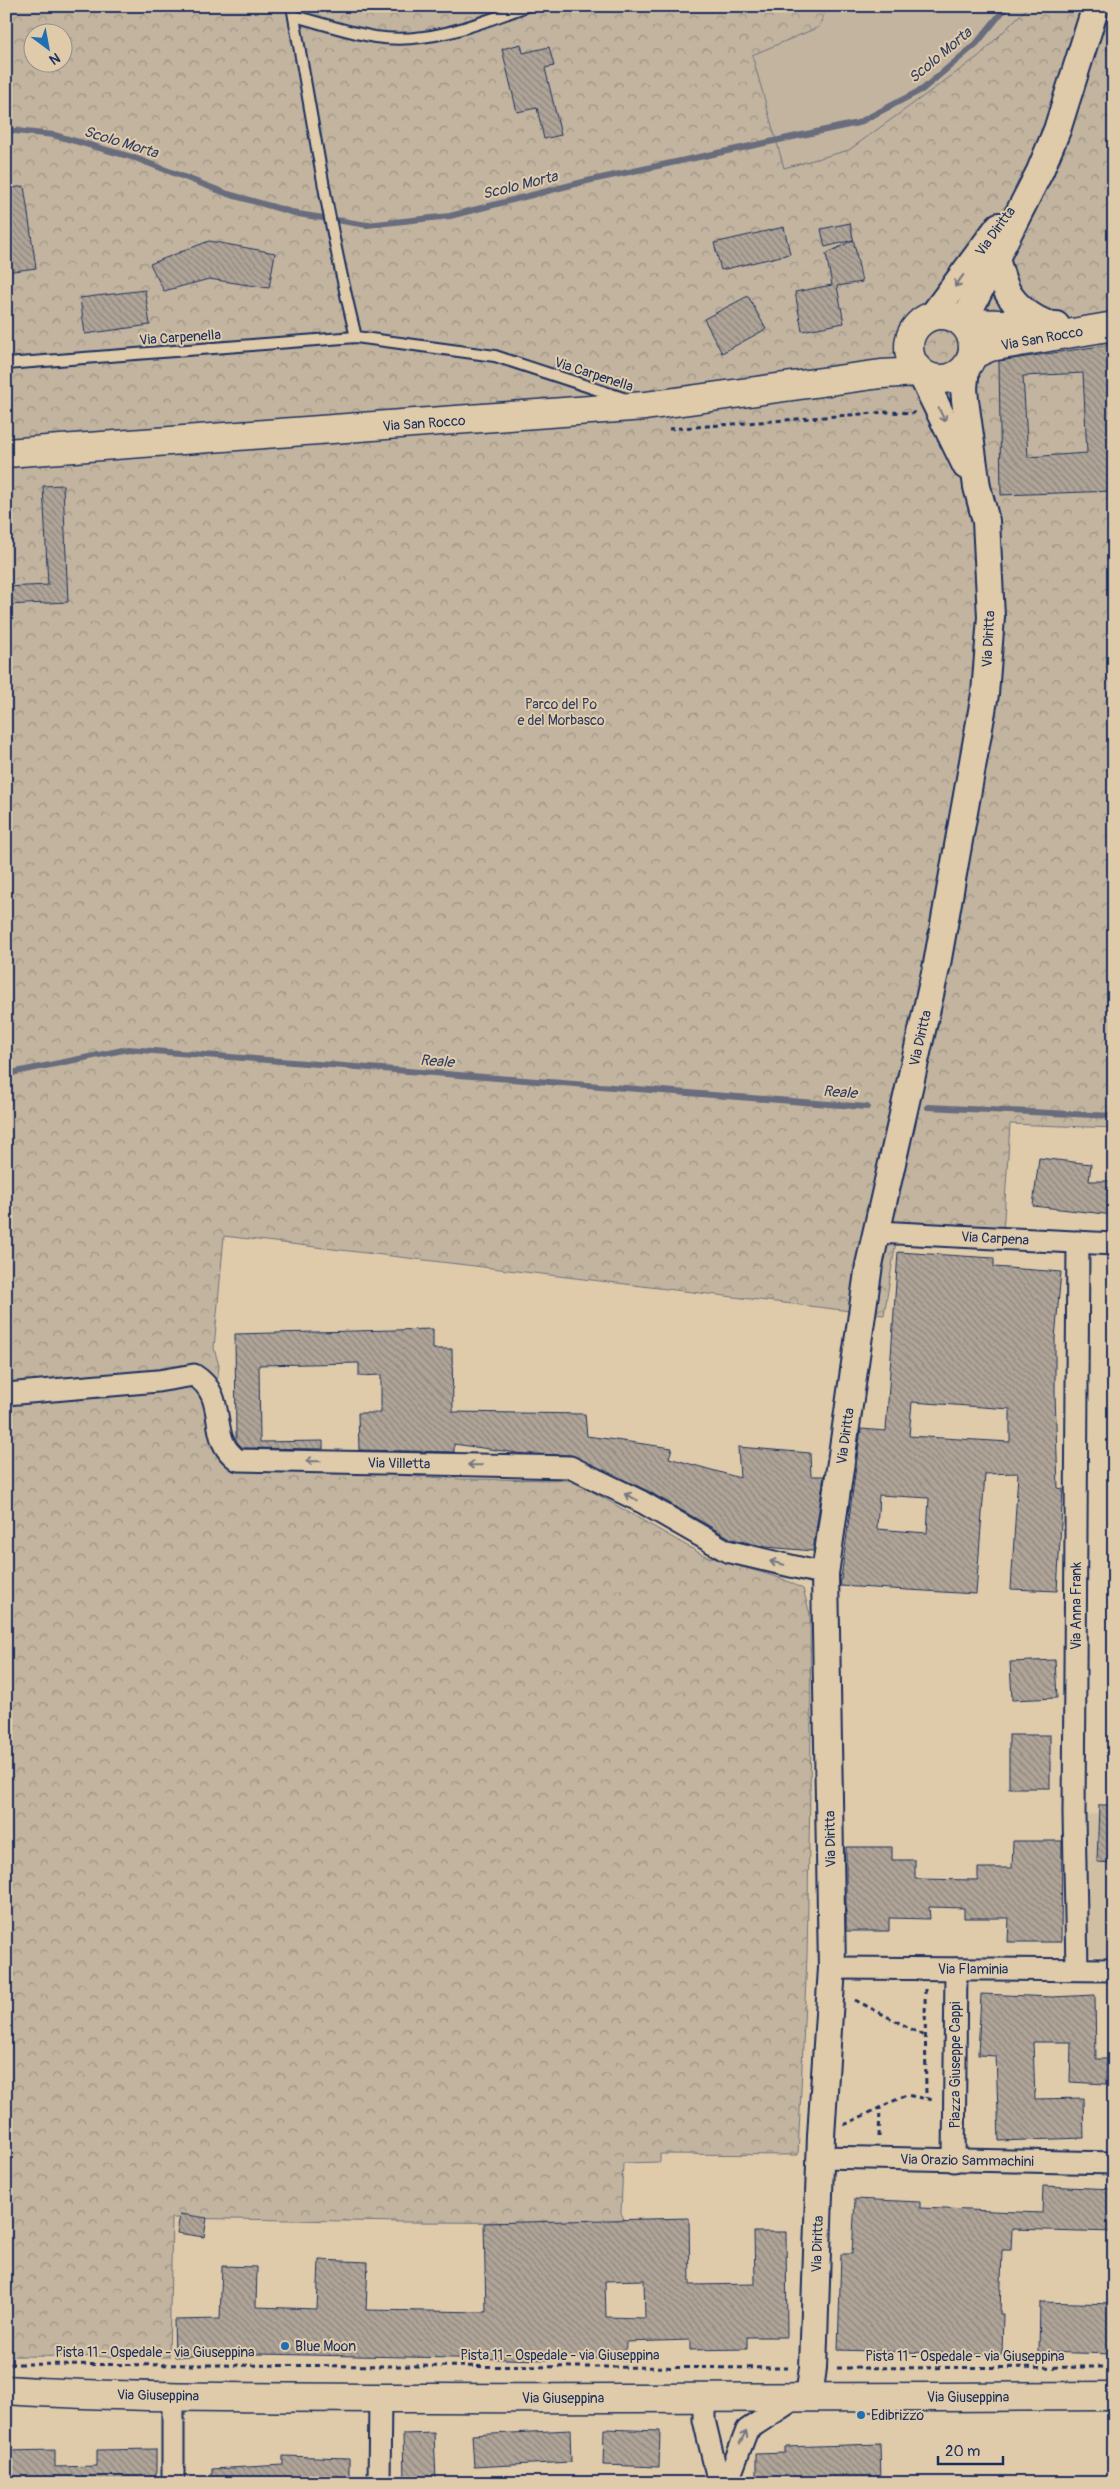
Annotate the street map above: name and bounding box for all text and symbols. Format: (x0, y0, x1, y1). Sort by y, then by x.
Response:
north arrow (22, 22, 72, 72)
water label: Scolo Morta (905, 23, 977, 87)
text: N (46, 49, 63, 68)
water label: Scolo Morta (81, 122, 161, 163)
water label: Scolo Morta (481, 167, 561, 204)
street label: Via Diritta (972, 203, 1019, 259)
one-way arrow (953, 274, 964, 287)
street label: Via San Rocco (1000, 323, 1085, 354)
street label: Via Carpenella (139, 326, 221, 349)
street label: Via Carpenella (552, 354, 635, 395)
one-way arrow (937, 408, 947, 423)
street label: Via San Rocco (382, 412, 467, 435)
street label: Via Diritta (979, 610, 998, 668)
park label: Parco del Po e del Morbasco (517, 696, 605, 729)
street label: Via Diritta (906, 1008, 935, 1068)
water label: Reale (419, 1051, 456, 1072)
water label: Reale (822, 1082, 859, 1103)
street label: Via Carpena (960, 1228, 1029, 1249)
street label: Via Diritta (833, 1407, 858, 1465)
street label: Via Villetta (368, 1454, 430, 1473)
one-way arrow (305, 1457, 321, 1466)
one-way arrow (467, 1460, 484, 1470)
one-way arrow (624, 1491, 639, 1501)
one-way arrow (770, 1558, 786, 1567)
street label: Via Anna Frank (1068, 1562, 1085, 1650)
street label: Via Diritta (822, 1810, 839, 1868)
street label: Via Flaminia (938, 1961, 1008, 1978)
street label: Piazza Giuseppe Cappi (947, 2001, 964, 2128)
street label: Via Orazio Sammachini (900, 2151, 1035, 2170)
street label: Via Diritta (808, 2215, 827, 2273)
place label: Blue Moon (295, 2338, 356, 2355)
marker: Blue Moon (279, 2340, 291, 2352)
street label: Pista 11 - Ospedale - via Giuseppina (55, 2344, 255, 2361)
street label: Pista 11 - Ospedale - via Giuseppina (460, 2347, 660, 2364)
street label: Pista 11 - Ospedale - via Giuseppina (865, 2348, 1065, 2365)
street label: Via Giuseppina (117, 2386, 199, 2405)
street label: Via Giuseppina (927, 2389, 1009, 2406)
street label: Via Giuseppina (522, 2390, 604, 2407)
place label: Edibrizzo (871, 2407, 925, 2424)
marker: Edibrizzo (855, 2409, 867, 2421)
one-way arrow (739, 2430, 748, 2445)
scale bar (938, 2434, 1002, 2466)
text: 20 m (945, 2442, 980, 2461)

